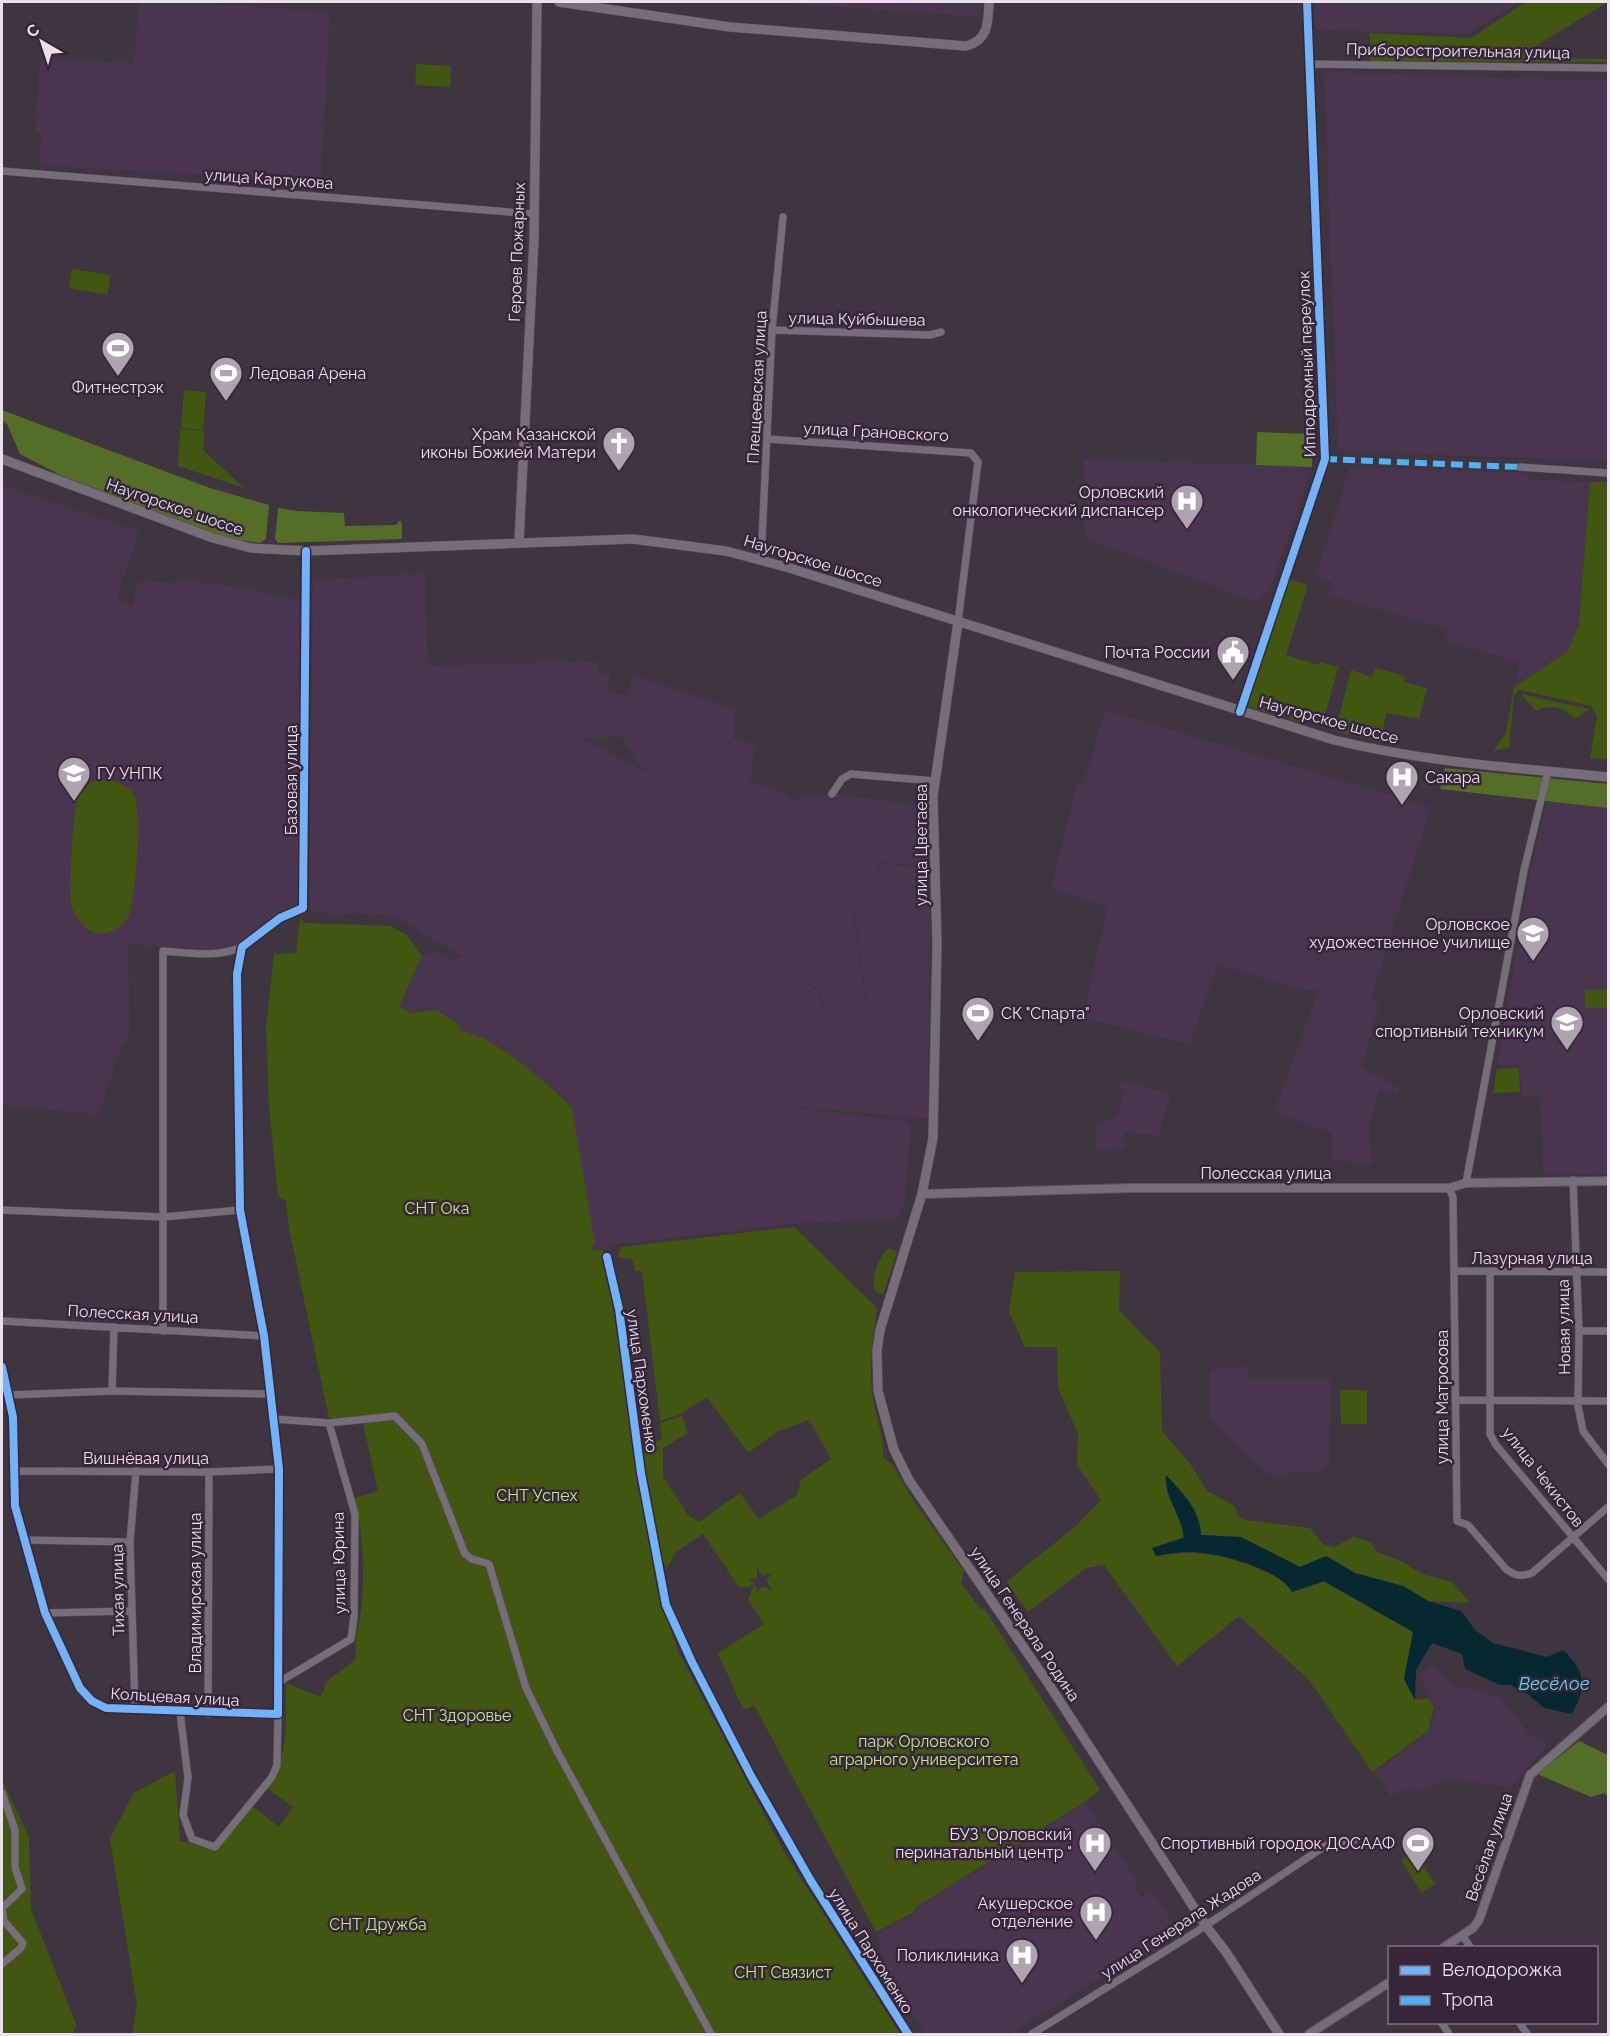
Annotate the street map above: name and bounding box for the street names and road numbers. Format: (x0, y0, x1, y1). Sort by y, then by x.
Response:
street label: Приборостроительная улица (1346, 40, 1570, 62)
street label: улица Картукова (204, 165, 334, 193)
street label: Героев Пожарных (505, 182, 529, 322)
street label: Ипподромный переулок (1294, 270, 1320, 458)
street label: улица Куйбышева (788, 308, 926, 330)
street label: Плещеевская улица (743, 310, 771, 464)
street label: улица Грановского (803, 419, 949, 445)
street label: Наугорское шоссе (104, 475, 246, 539)
street label: Наугорское шоссе (742, 531, 884, 591)
street label: Наугорское шоссе (1257, 692, 1401, 748)
street label: Базовая улица (282, 725, 301, 835)
street label: улица Цветаева (912, 784, 931, 906)
street label: Полесская улица (1200, 1164, 1332, 1183)
street label: Лазурная улица (1471, 1249, 1593, 1268)
street label: Новая улица (1554, 1279, 1574, 1375)
street label: Полесская улица (67, 1301, 199, 1327)
street label: улица Пархоменко (623, 1308, 661, 1454)
street label: улица Матросова (1433, 1330, 1452, 1464)
street label: улица Чекистов (1498, 1423, 1588, 1531)
street label: Вишнёвая улица (83, 1449, 209, 1468)
street label: улица Юрина (329, 1512, 349, 1614)
street label: Владимирская улица (186, 1513, 205, 1673)
street label: улица Генерала Родина (966, 1543, 1084, 1705)
street label: Тихая улица (108, 1544, 128, 1636)
street label: Кольцевая улица (110, 1684, 240, 1710)
street label: Весёлая улица (1462, 1790, 1516, 1904)
street label: улица Генерала Жадова (1098, 1865, 1264, 1983)
street label: улица Пархоменко (825, 1885, 917, 2017)

